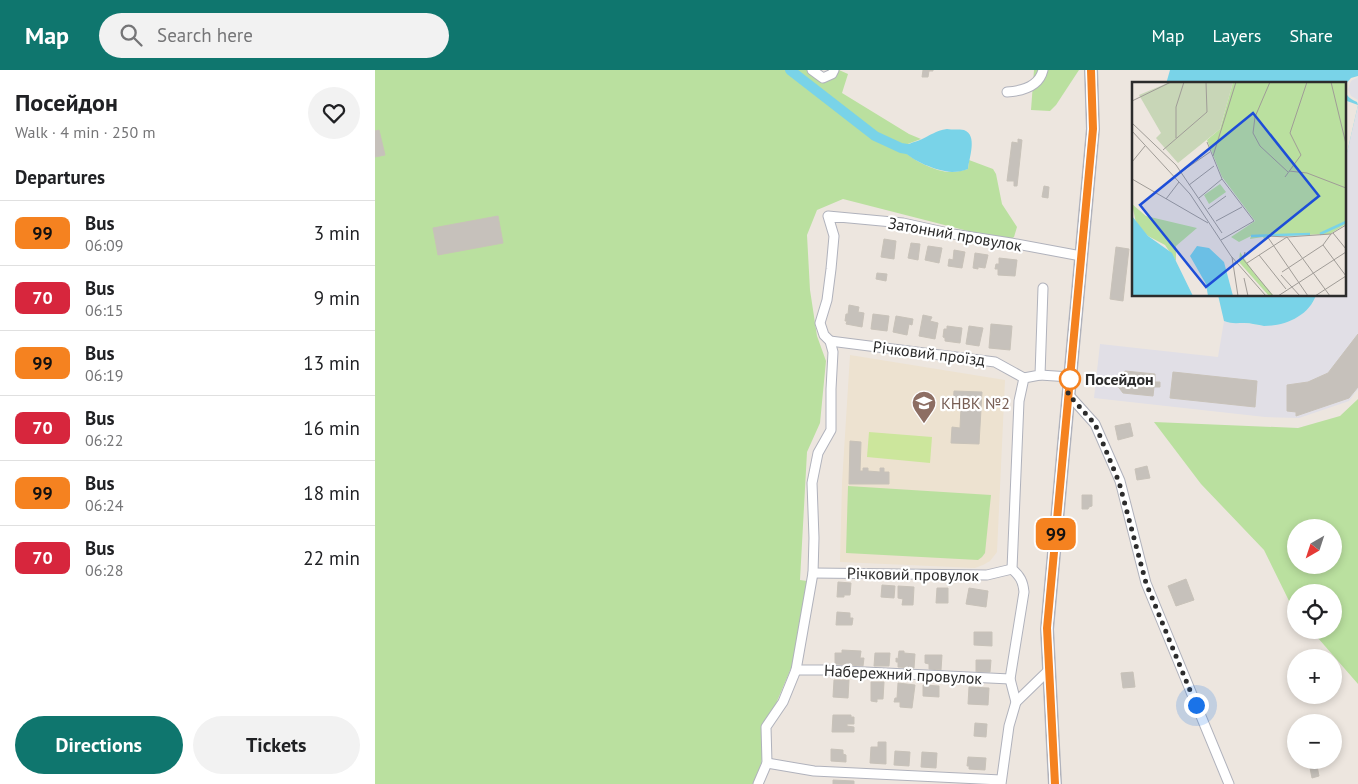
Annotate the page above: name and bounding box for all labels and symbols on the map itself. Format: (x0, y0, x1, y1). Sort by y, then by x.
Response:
inset map (1132, 82, 1346, 296)
street label: Затонний провулок (886, 212, 1024, 256)
street label: Річковий проїзд (872, 336, 987, 370)
marker: Посейдон (1059, 368, 1081, 390)
place label: Посейдон (1085, 369, 1154, 389)
school or university icon: КНВК №2 (911, 390, 937, 424)
place label: КНВК №2 (941, 393, 1010, 413)
line badge: 99 (1033, 518, 1079, 550)
north arrow (1287, 519, 1343, 574)
street label: Річковий провулок (847, 563, 980, 585)
street label: Набережний провулок (823, 660, 983, 688)
your location (1184, 693, 1209, 718)

